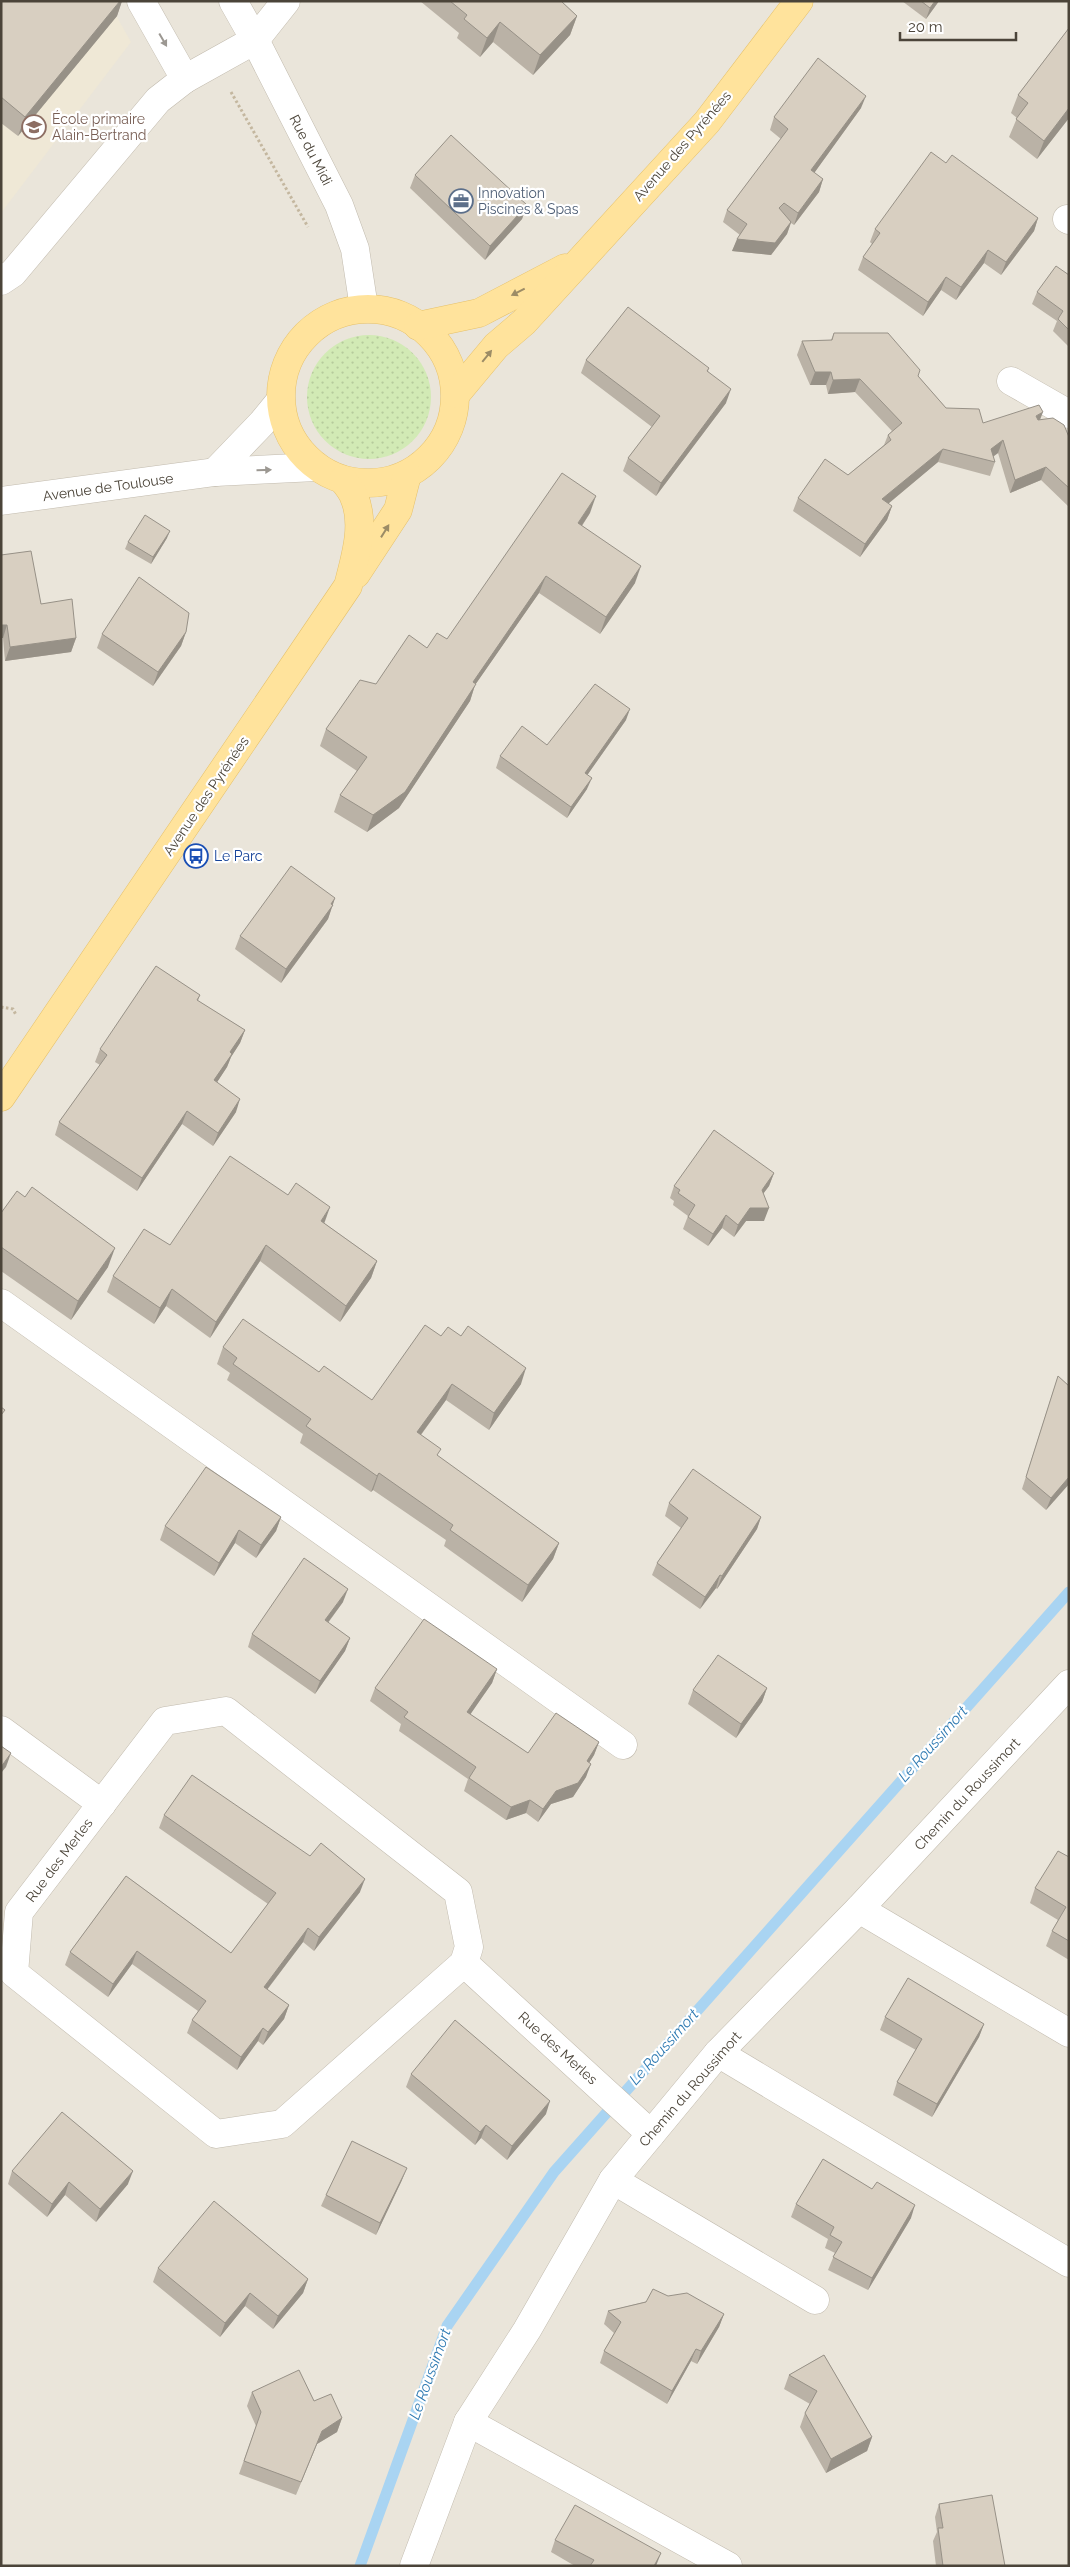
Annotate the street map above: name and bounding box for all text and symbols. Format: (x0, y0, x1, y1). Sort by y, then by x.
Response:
scale bar (900, 10, 1016, 42)
text: 20 m (908, 18, 943, 36)
one-way arrow (159, 33, 167, 48)
street label: Avenue des Pyrénées (630, 88, 734, 204)
place label: École primaire Alain-Bertrand (52, 110, 147, 143)
street label: Rue du Midi (286, 112, 336, 188)
school or university icon: École primaire Alain-Bertrand (21, 114, 47, 140)
place label: Innovation Piscines & Spas (478, 185, 579, 217)
office icon: Innovation Piscines & Spas (448, 188, 474, 214)
one-way arrow (511, 288, 526, 296)
one-way arrow (481, 350, 492, 363)
one-way arrow (256, 466, 272, 474)
street label: Avenue de Toulouse (42, 470, 174, 504)
one-way arrow (380, 524, 389, 537)
street label: Avenue des Pyrénées (160, 733, 252, 859)
bus stop icon: Le Parc (183, 843, 209, 869)
place label: Le Parc (214, 848, 263, 864)
water label: Le Roussimort (894, 1703, 972, 1785)
street label: Chemin du Roussimort (911, 1735, 1023, 1853)
street label: Rue des Merles (22, 1815, 96, 1905)
water label: Le Roussimort (625, 2006, 703, 2088)
street label: Rue des Merles (515, 2008, 601, 2088)
street label: Chemin du Roussimort (636, 2028, 745, 2150)
water label: Le Roussimort (405, 2326, 455, 2422)

